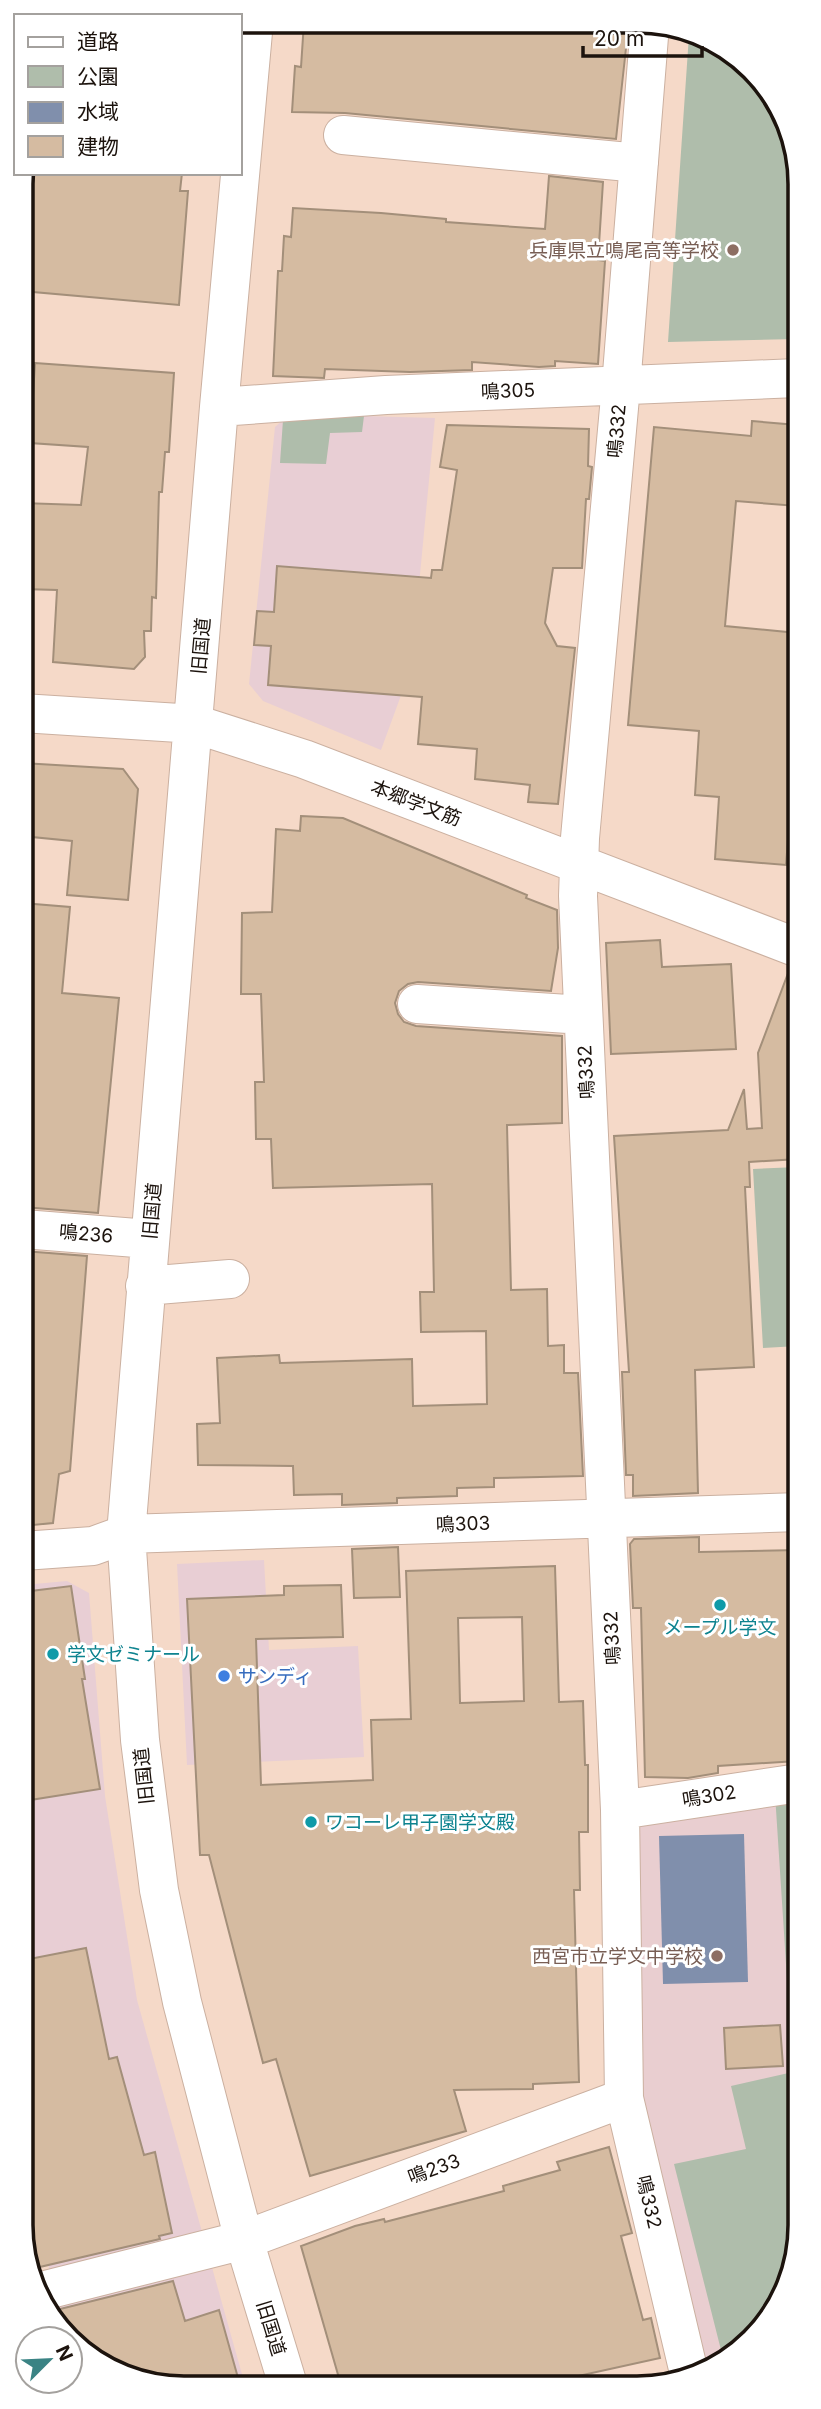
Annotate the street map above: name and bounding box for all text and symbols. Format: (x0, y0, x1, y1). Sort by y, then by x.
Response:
legend (14, 14, 242, 175)
scale bar (583, 14, 702, 58)
text: 20 m (594, 26, 644, 51)
text: 道路 (77, 29, 119, 54)
text: 公園 (77, 64, 119, 89)
text: 水域 (77, 99, 119, 124)
text: 建物 (77, 134, 119, 159)
place label: 兵庫県立鳴尾高等学校 (529, 239, 719, 262)
marker: 兵庫県立鳴尾高等学校 (725, 242, 741, 258)
street label: 鳴305 (480, 379, 536, 403)
street label: 鳴332 (603, 403, 631, 459)
street label: 旧国道 (187, 617, 215, 675)
street label: 本郷学文筋 (368, 775, 464, 831)
street label: 鳴332 (573, 1044, 599, 1100)
street label: 旧国道 (138, 1182, 166, 1240)
street label: 鳴236 (58, 1220, 114, 1248)
street label: 鳴303 (435, 1512, 491, 1536)
marker: メープル学文 (712, 1597, 728, 1613)
street label: 鳴332 (599, 1610, 625, 1666)
place label: メープル学文 (664, 1616, 776, 1639)
place label: 学文ゼミナール (67, 1643, 200, 1666)
marker: 学文ゼミナール (45, 1646, 61, 1662)
place label: サンディ (238, 1665, 313, 1688)
marker: サンディ (216, 1668, 232, 1684)
street label: 旧国道 (130, 1746, 158, 1806)
street label: 鳴302 (680, 1780, 738, 1812)
place label: ワコーレ甲子園学文殿 (325, 1811, 515, 1834)
marker: ワコーレ甲子園学文殿 (303, 1814, 319, 1830)
place label: 西宮市立学文中学校 (532, 1945, 703, 1968)
marker: 西宮市立学文中学校 (709, 1948, 725, 1964)
street label: 鳴233 (405, 2149, 463, 2189)
street label: 鳴332 (632, 2173, 666, 2231)
street label: 旧国道 (252, 2297, 290, 2359)
north arrow (14, 2325, 84, 2395)
text: N (51, 2342, 78, 2365)

